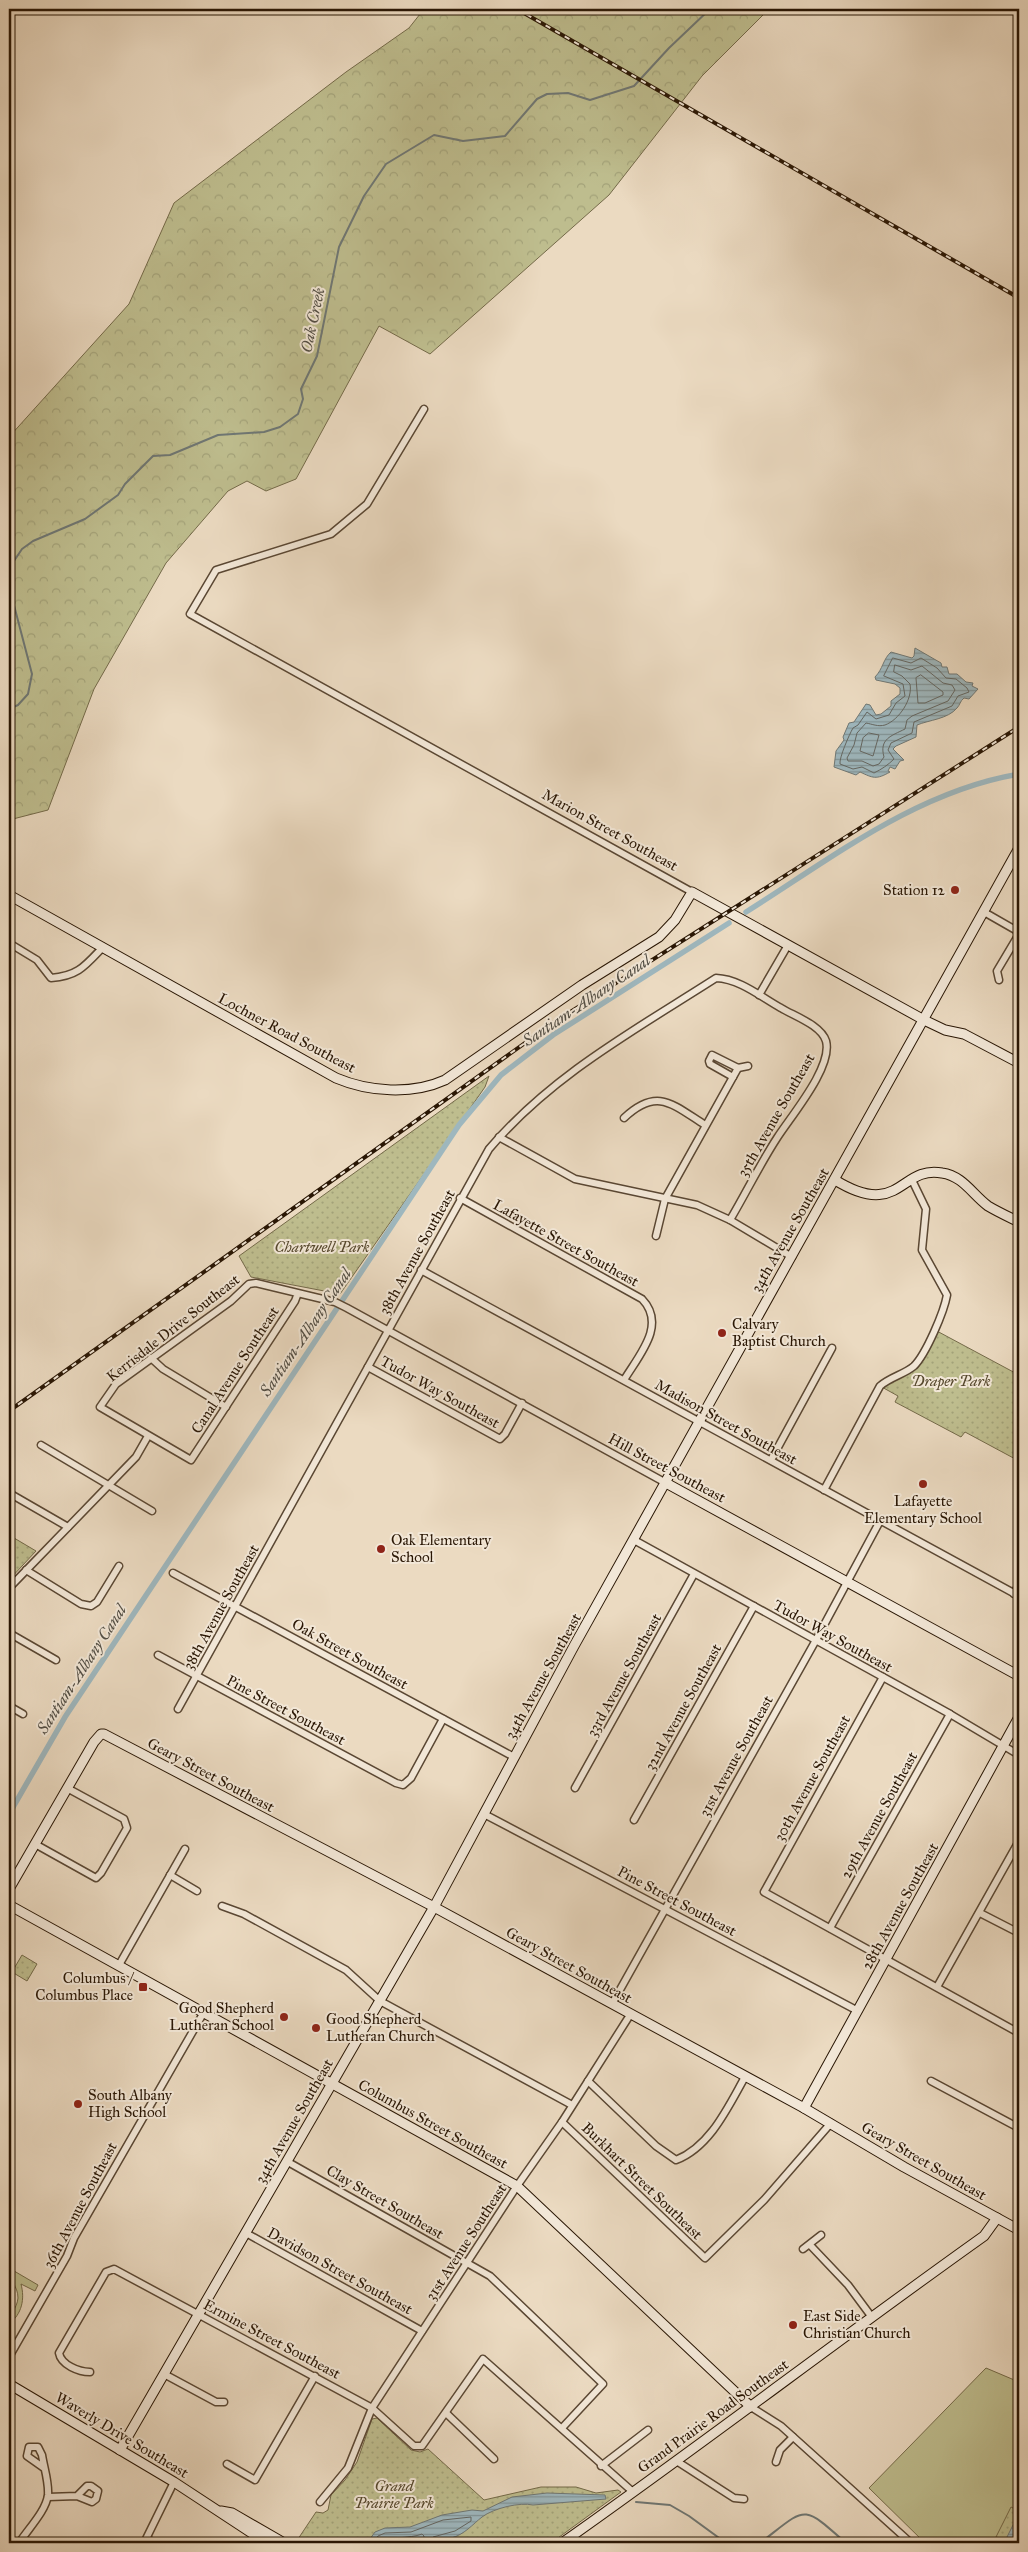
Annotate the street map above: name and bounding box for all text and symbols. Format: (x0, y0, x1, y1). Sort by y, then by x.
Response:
water label: Oak Creek (296, 286, 329, 354)
street label: Marion Street Southeast (539, 785, 682, 875)
place label: Station 12 (883, 881, 946, 899)
marker: Station 12 (949, 884, 961, 896)
water label: Santiam-Albany Canal (518, 950, 655, 1051)
street label: Lochner Road Southeast (215, 989, 359, 1077)
street label: 35th Avenue Southeast (733, 1050, 819, 1180)
street label: 34th Avenue Southeast (747, 1164, 833, 1295)
street label: 38th Avenue Southeast (375, 1186, 459, 1318)
street label: Lafayette Street Southeast (490, 1195, 643, 1291)
park label: Chartwell Park (275, 1238, 370, 1256)
water label: Santiam-Albany Canal (255, 1263, 356, 1401)
street label: Kerrisdale Drive Southeast (103, 1270, 244, 1386)
street label: Canal Avenue Southeast (187, 1303, 283, 1437)
place label: Calvary Baptist Church (732, 1315, 827, 1350)
marker: Calvary Baptist Church (716, 1327, 728, 1339)
street label: Tudor Way Southeast (377, 1352, 503, 1432)
park label: Draper Park (912, 1372, 991, 1391)
street label: Madison Street Southeast (652, 1375, 801, 1469)
street label: Hill Street Southeast (605, 1429, 729, 1507)
marker: Lafayette Elementary School (917, 1478, 929, 1490)
place label: Lafayette Elementary School (864, 1492, 983, 1527)
place label: Oak Elementary School (391, 1531, 492, 1566)
street label: 38th Avenue Southeast (179, 1541, 263, 1673)
marker: Oak Elementary School (375, 1543, 387, 1555)
street label: Tudor Way Southeast (770, 1596, 896, 1676)
water label: Santiam-Albany Canal (32, 1600, 131, 1738)
street label: 34th Avenue Southeast (501, 1609, 585, 1742)
street label: 33rd Avenue Southeast (583, 1610, 666, 1740)
street label: Oak Street Southeast (289, 1615, 412, 1694)
street label: 32nd Avenue Southeast (641, 1640, 726, 1773)
street label: Pine Street Southeast (223, 1671, 349, 1749)
street label: 31st Avenue Southeast (695, 1692, 777, 1820)
street label: 30th Avenue Southeast (770, 1711, 854, 1844)
street label: Geary Street Southeast (144, 1734, 278, 1816)
street label: 29th Avenue Southeast (837, 1748, 922, 1881)
street label: 28th Avenue Southeast (858, 1839, 943, 1972)
street label: Pine Street Southeast (614, 1862, 740, 1940)
street label: Geary Street Southeast (503, 1923, 636, 2007)
place label: Columbus / Columbus Place (35, 1969, 135, 2004)
marker: Columbus / Columbus Place (137, 1981, 149, 1993)
place label: Good Shepherd Lutheran School (169, 1999, 275, 2034)
place label: Good Shepherd Lutheran Church (326, 2010, 436, 2045)
marker: Good Shepherd Lutheran School (278, 2011, 290, 2023)
marker: Good Shepherd Lutheran Church (310, 2022, 322, 2034)
street label: 34th Avenue Southeast (251, 2055, 337, 2186)
street label: Columbus Street Southeast (355, 2075, 511, 2173)
place label: South Albany High School (88, 2086, 173, 2121)
marker: South Albany High School (72, 2098, 84, 2110)
street label: Geary Street Southeast (858, 2118, 990, 2204)
street label: Burkhart Street Southeast (578, 2119, 707, 2244)
street label: 36th Avenue Southeast (39, 2138, 121, 2271)
street label: Clay Street Southeast (323, 2161, 447, 2243)
street label: 31st Avenue Southeast (422, 2180, 511, 2304)
street label: Davidson Street Southeast (264, 2224, 416, 2319)
street label: Ermine Street Southeast (200, 2295, 344, 2383)
place label: East Side Christian Church (803, 2307, 911, 2342)
marker: East Side Christian Church (787, 2319, 799, 2331)
street label: Grand Prairie Road Southeast (634, 2355, 792, 2477)
street label: Waverly Drive Southeast (52, 2388, 192, 2482)
park label: Grand Prairie Park (354, 2477, 434, 2512)

